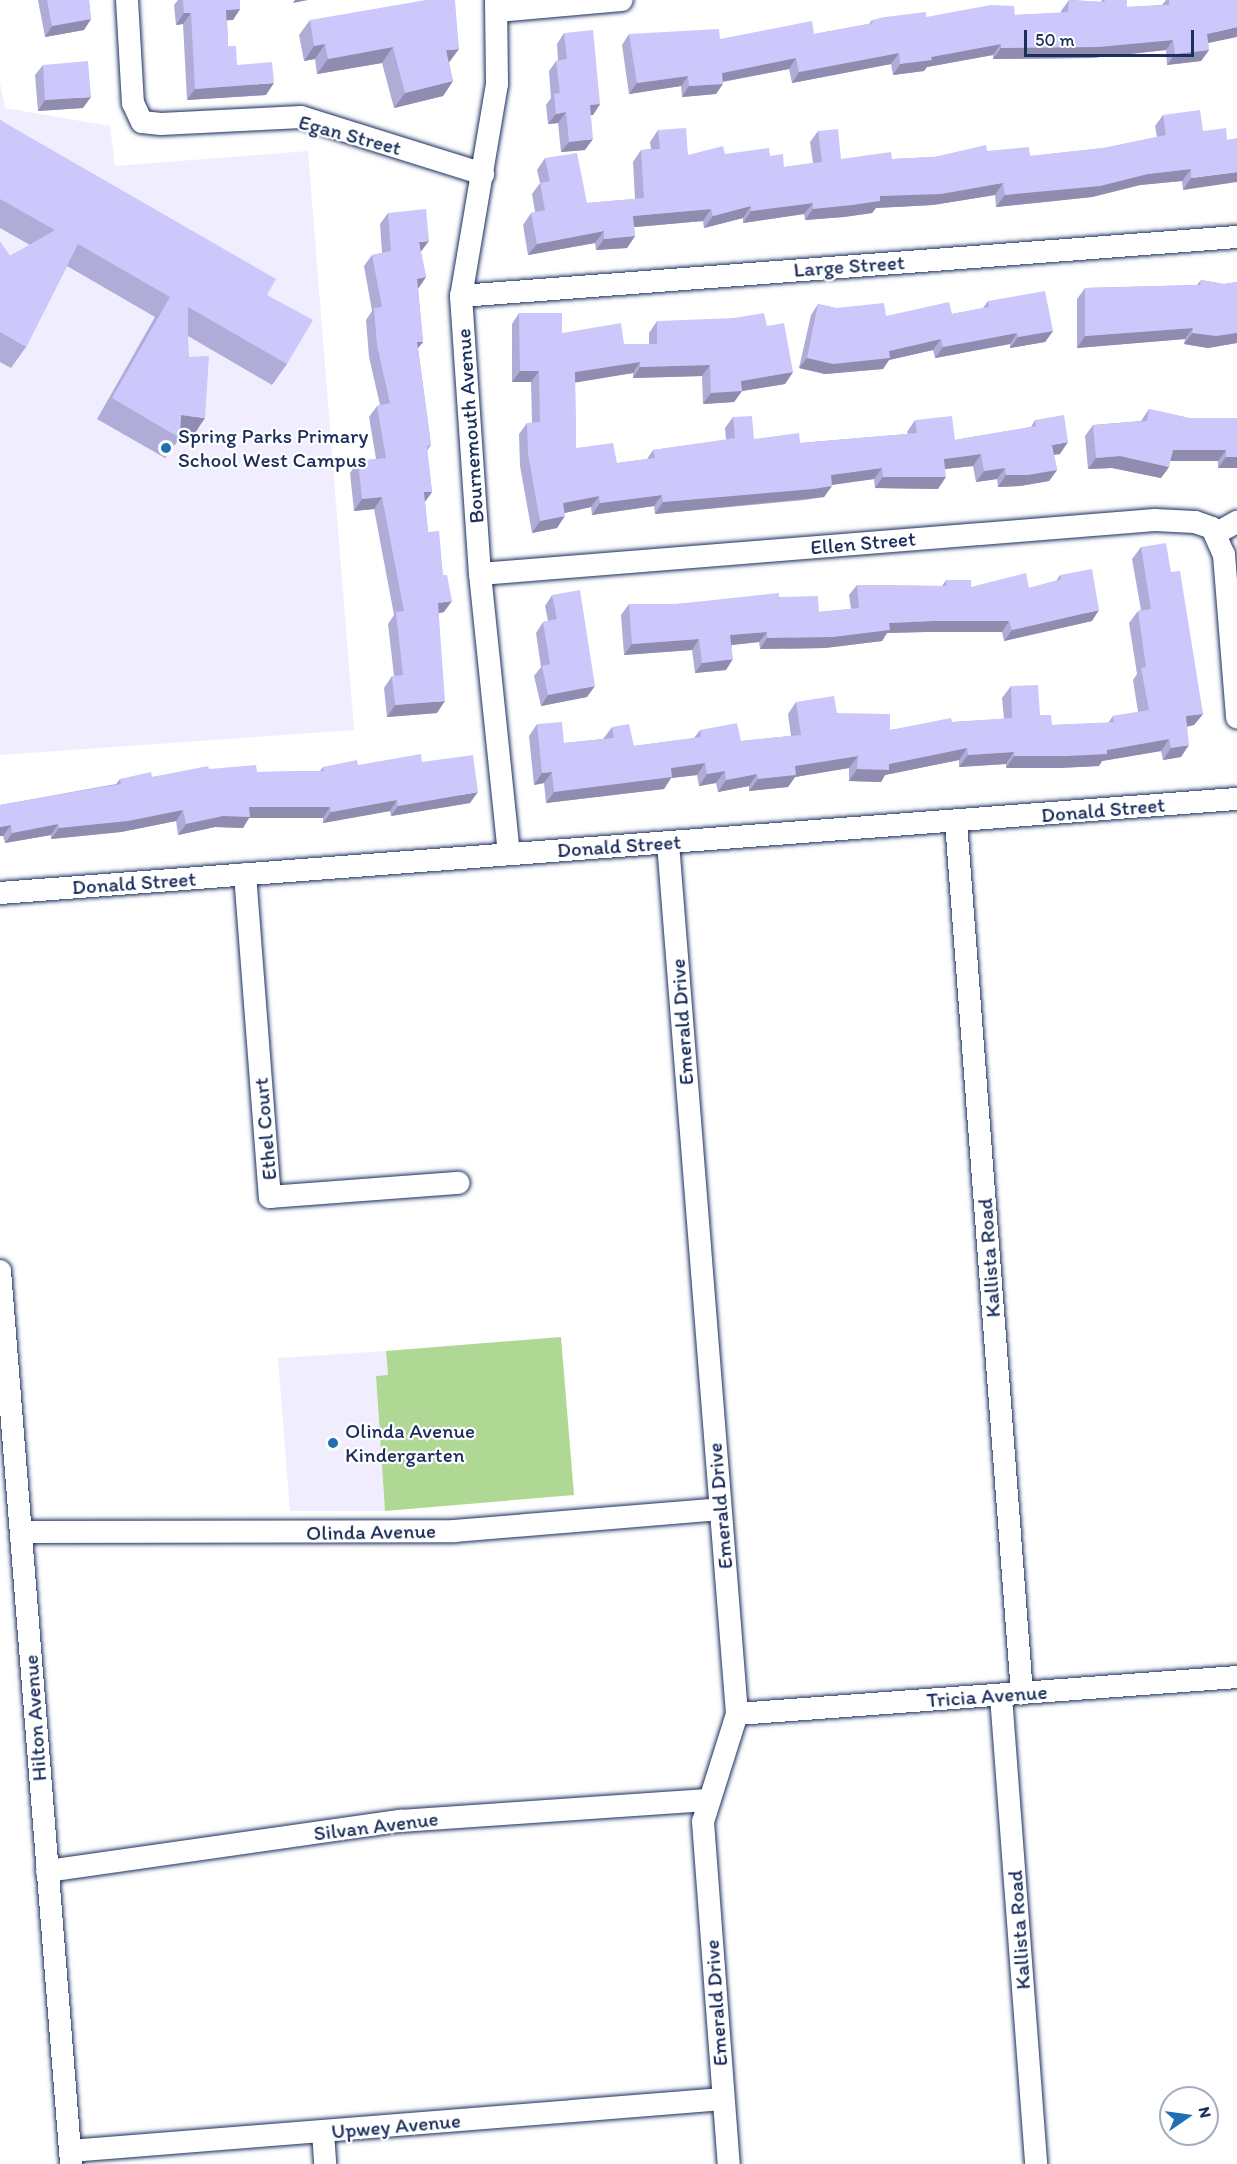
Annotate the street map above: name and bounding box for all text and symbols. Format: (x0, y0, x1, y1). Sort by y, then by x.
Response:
scale bar (1027, 18, 1196, 56)
text: 50 m (1035, 29, 1075, 51)
street label: Egan Street (296, 109, 404, 161)
street label: Large Street (793, 250, 905, 282)
street label: Bournemouth Avenue (451, 328, 489, 524)
place label: Spring Parks Primary School West Campus (178, 423, 368, 473)
marker: Spring Parks Primary School West Campus (159, 441, 173, 455)
street label: Ellen Street (809, 526, 917, 560)
street label: Donald Street (1040, 792, 1166, 828)
street label: Donald Street (556, 829, 682, 863)
street label: Donald Street (71, 866, 197, 900)
street label: Emerald Drive (665, 958, 699, 1086)
street label: Ethel Court (248, 1077, 282, 1181)
street label: Kallista Road (972, 1197, 1006, 1319)
place label: Olinda Avenue Kindergarten (345, 1418, 475, 1468)
marker: Olinda Avenue Kindergarten (326, 1436, 340, 1450)
street label: Emerald Drive (702, 1442, 738, 1570)
street label: Olinda Avenue (306, 1518, 436, 1546)
street label: Hilton Avenue (18, 1654, 52, 1782)
street label: Tricia Avenue (926, 1679, 1048, 1713)
street label: Silvan Avenue (312, 1806, 440, 1846)
street label: Kallista Road (1002, 1869, 1036, 1991)
street label: Emerald Drive (699, 1939, 733, 2067)
north arrow (1159, 2086, 1219, 2146)
text: N (1195, 2105, 1216, 2120)
street label: Upwey Avenue (330, 2108, 462, 2144)

